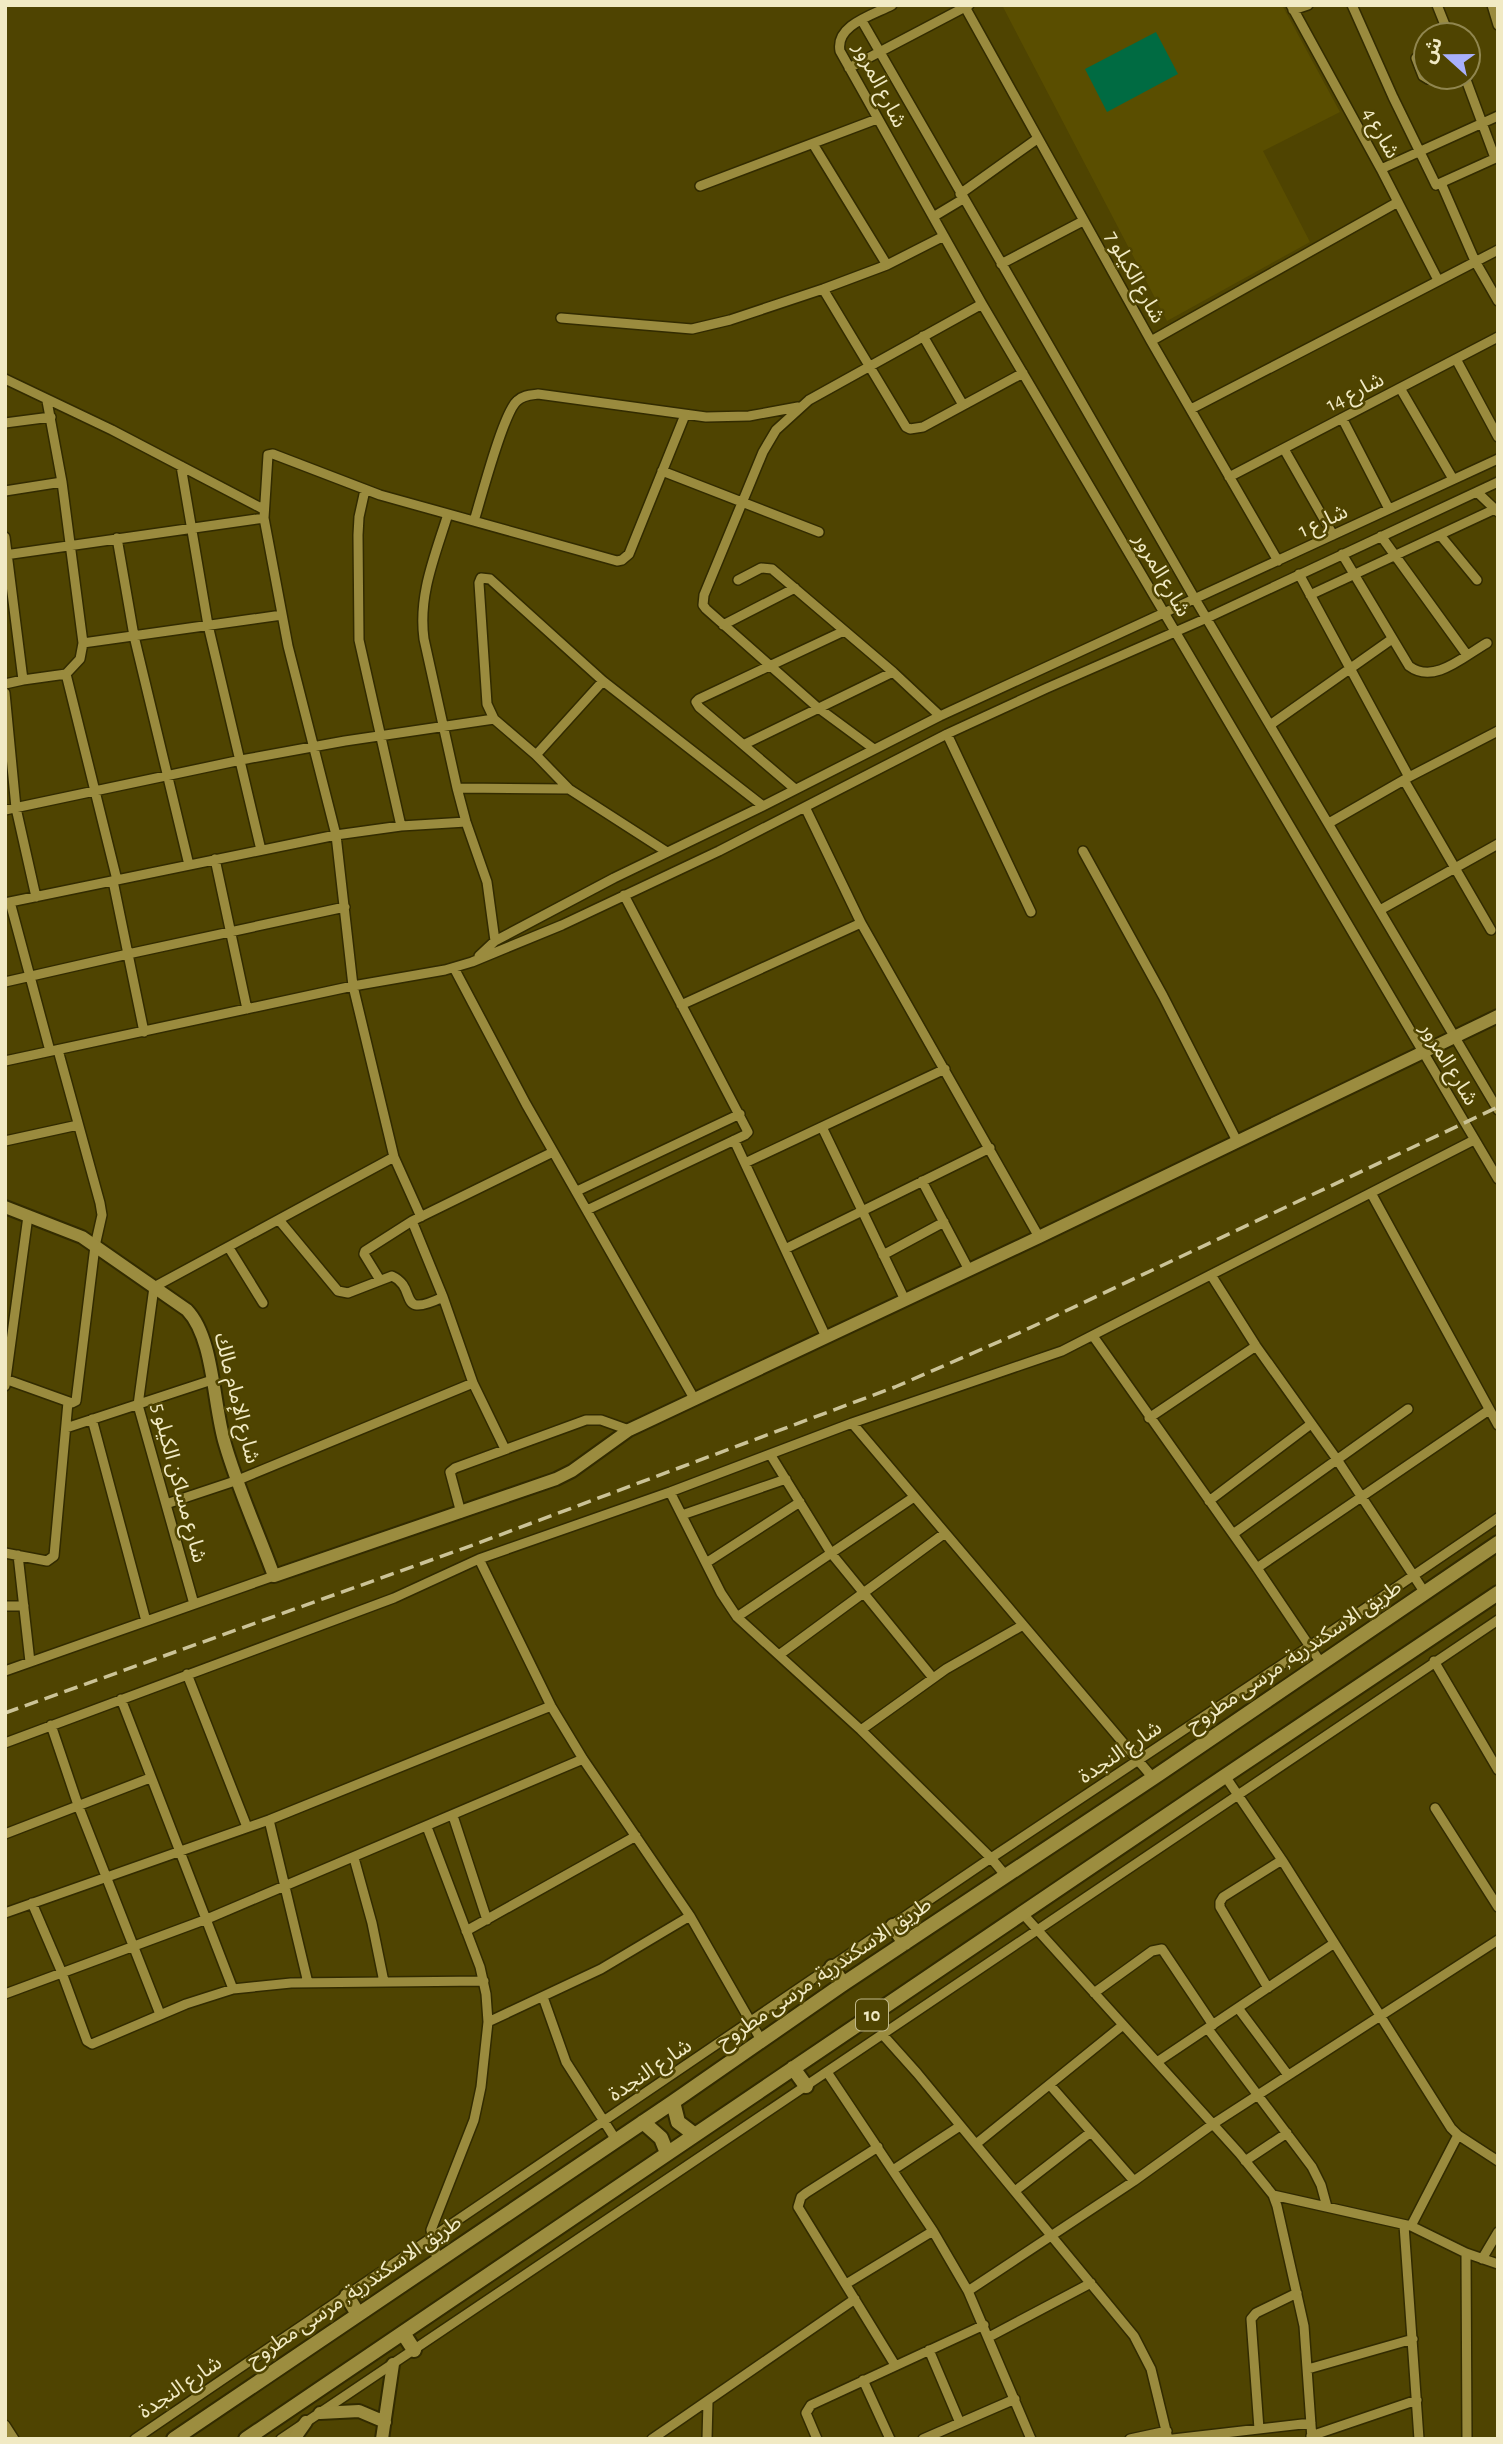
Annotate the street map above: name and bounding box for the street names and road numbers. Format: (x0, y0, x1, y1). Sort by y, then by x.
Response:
street label: شارع المرور (846, 38, 910, 133)
street label: شارع 4 (1355, 104, 1403, 164)
street label: شارع الكيلو 7 (1098, 227, 1169, 329)
street label: شارع 14 (1323, 369, 1389, 419)
street label: شارع 1 (1295, 501, 1353, 545)
street label: شارع المرور (1126, 529, 1194, 622)
street label: شارع المرور (1412, 1018, 1482, 1111)
street label: شارع الإمام مالك (206, 1330, 263, 1467)
street label: شارع مساكن الكيلو 5 (144, 1401, 210, 1566)
street label: طريق الاسكندرية, مرسى مطروح (1183, 1576, 1408, 1739)
street label: شارع النجدة (1075, 1717, 1168, 1791)
street label: طريق الاسكندرية, مرسى مطروح (713, 1893, 938, 2056)
road number: 10 (856, 1999, 888, 2030)
street label: شارع النجدة (605, 2035, 698, 2109)
street label: طريق الاسكندرية, مرسى مطروح (243, 2211, 468, 2374)
street label: شارع النجدة (135, 2352, 228, 2426)

